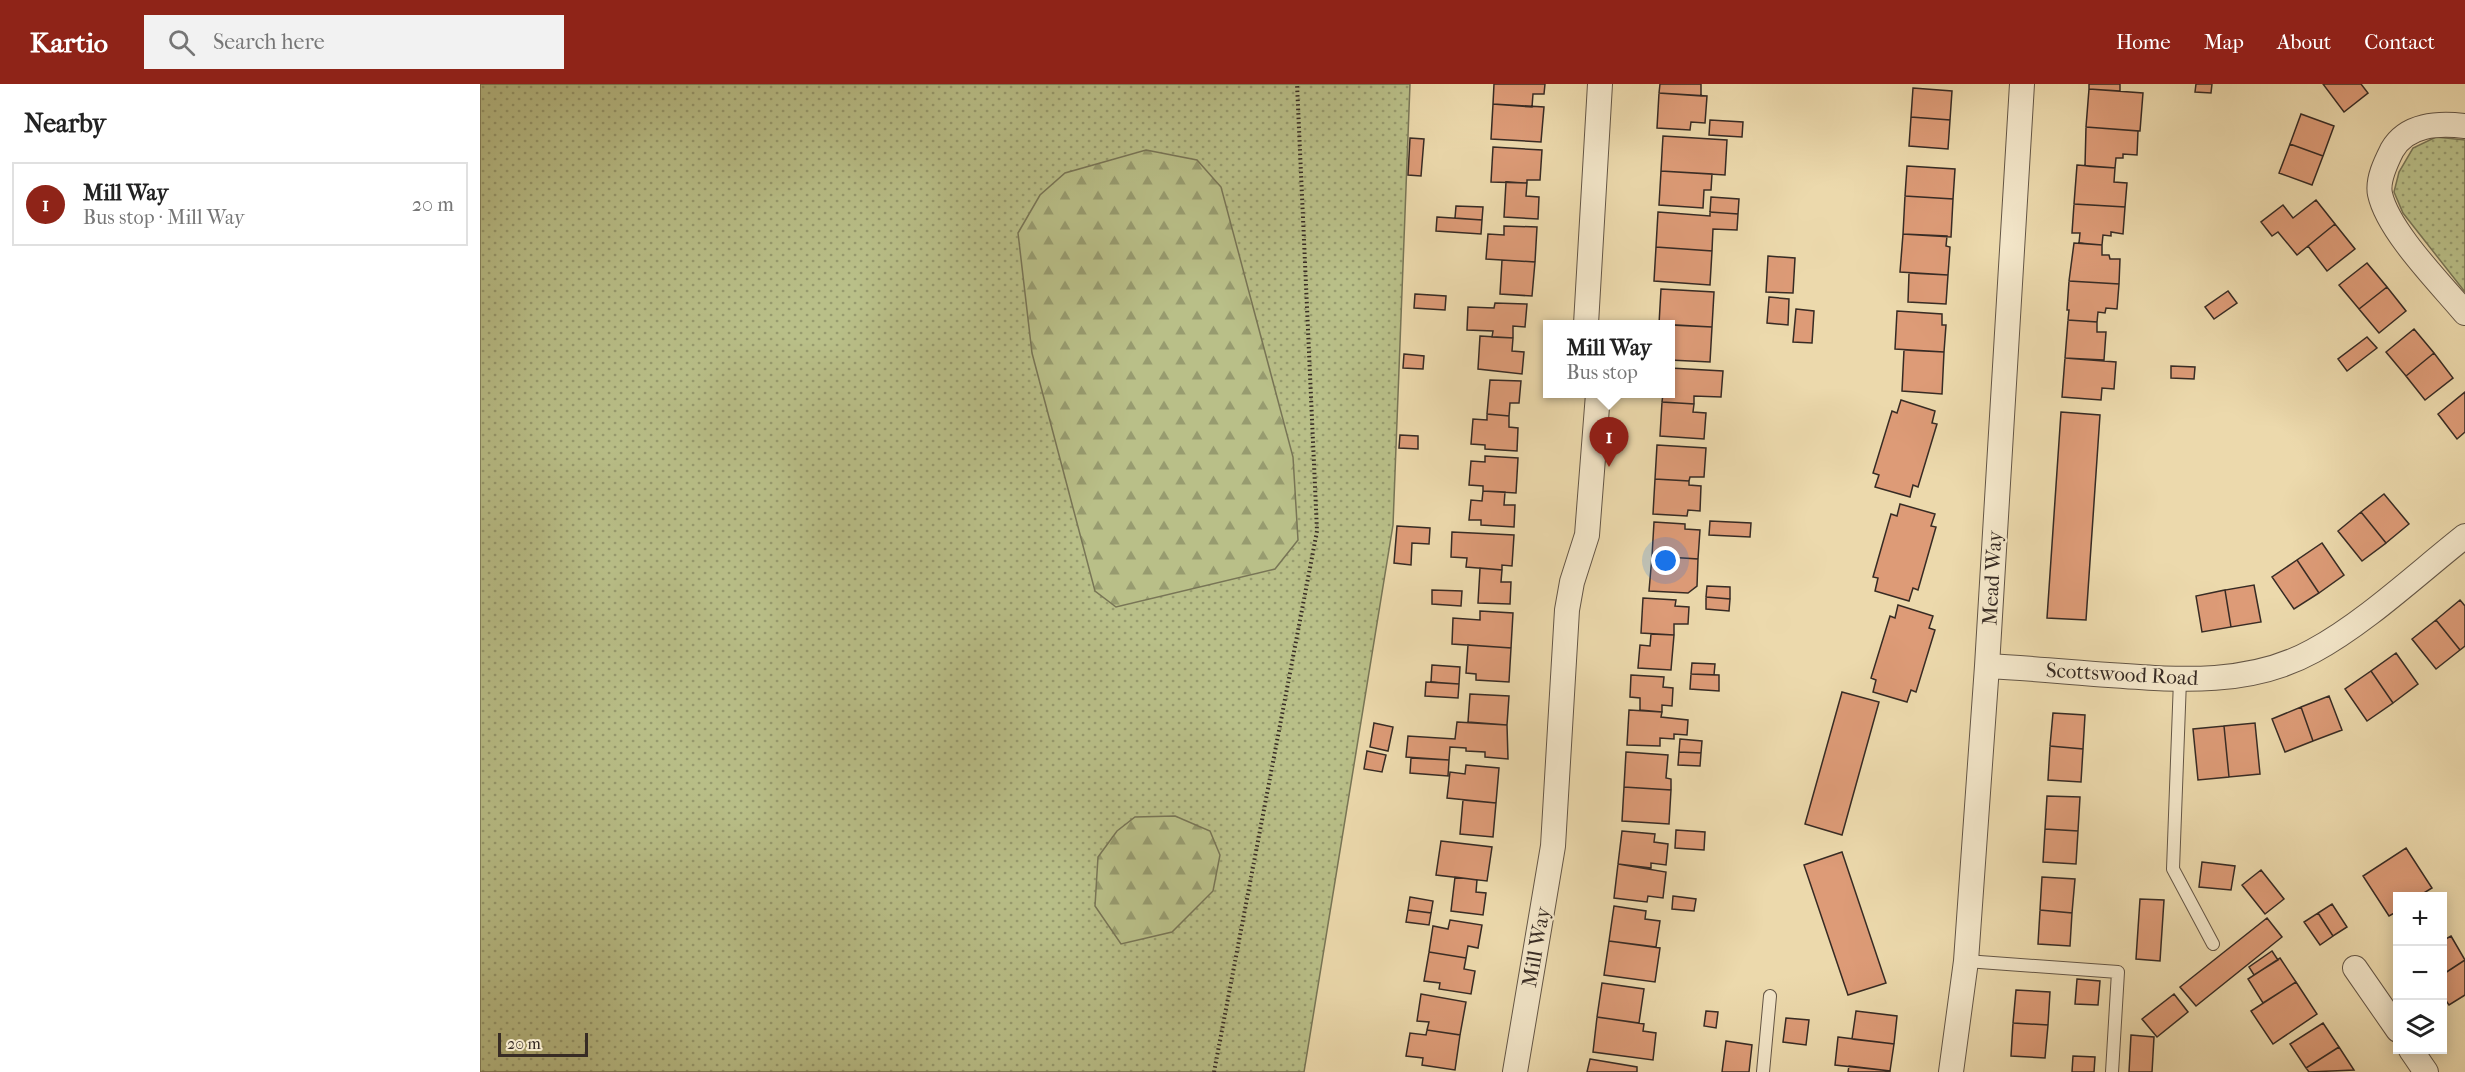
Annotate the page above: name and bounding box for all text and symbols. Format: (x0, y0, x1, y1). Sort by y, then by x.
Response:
search box (144, 15, 564, 69)
text: Kartio (30, 26, 108, 59)
icon: search (165, 26, 198, 59)
text: Search here (213, 29, 325, 55)
text: Home (2116, 30, 2171, 54)
text: Map (2204, 30, 2244, 54)
text: About (2277, 30, 2331, 54)
text: Contact (2364, 30, 2435, 54)
text: Nearby (24, 108, 106, 139)
text: Mill Way (83, 180, 168, 206)
text: 1 (42, 193, 49, 216)
text: 20 m (412, 193, 454, 216)
text: Bus stop · Mill Way (83, 206, 245, 229)
popup (1543, 320, 1675, 398)
text: Mill Way (1566, 335, 1652, 361)
text: Bus stop (1566, 361, 1638, 384)
pin: 1 (1590, 418, 1628, 467)
street label: Mead Way (1978, 529, 2007, 626)
your location (1651, 546, 1680, 575)
street label: Scottswood Road (2045, 658, 2199, 690)
map controls (2393, 892, 2447, 1054)
button: + (2393, 892, 2447, 946)
street label: Mill Way (1517, 904, 1555, 989)
button: − (2393, 946, 2447, 1000)
button: layers (2393, 1000, 2447, 1054)
scale bar (498, 1030, 588, 1058)
text: 20 m (507, 1034, 541, 1053)

